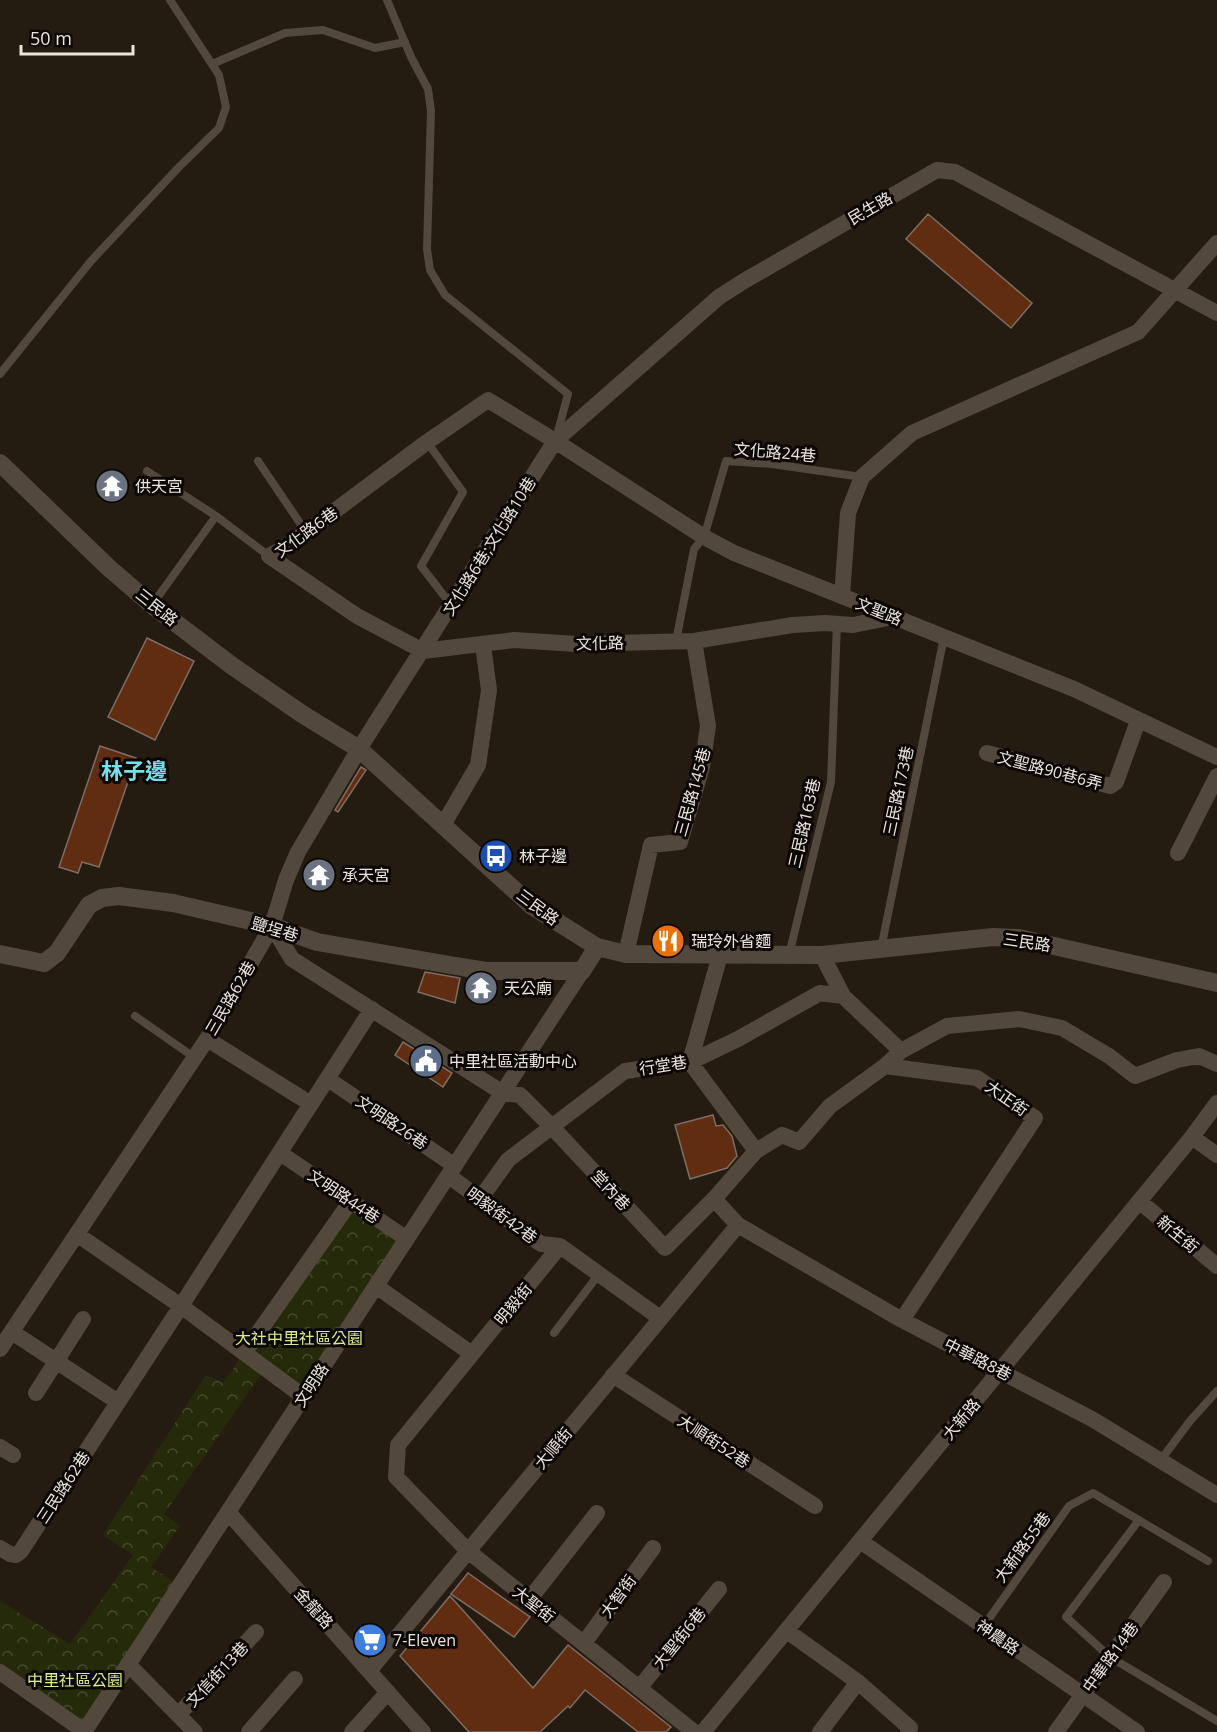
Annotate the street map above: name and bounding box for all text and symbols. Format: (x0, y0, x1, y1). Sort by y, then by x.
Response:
scale bar (21, 18, 134, 56)
text: 50 m (30, 26, 72, 50)
street label: 民生路 (844, 186, 896, 230)
street label: 文化路24巷 (733, 437, 817, 467)
temple icon: 供天宮 (94, 468, 130, 504)
street label: 文化路6巷;文化路10巷 (437, 472, 541, 620)
place label: 供天宮 (135, 475, 183, 497)
street label: 文化路6巷 (270, 502, 342, 562)
street label: 三民路 (131, 583, 183, 631)
street label: 文聖路 (853, 592, 905, 630)
street label: 文化路 (576, 632, 624, 654)
street label: 三民路173巷 (878, 744, 918, 838)
street label: 三民路145巷 (669, 745, 715, 839)
street label: 文聖路90巷6弄 (995, 745, 1105, 795)
district label: 林子邊 (101, 755, 167, 785)
street label: 三民路163巷 (783, 776, 825, 870)
bus stop icon: 林子邊 (478, 838, 514, 874)
place label: 林子邊 (519, 845, 567, 867)
temple icon: 承天宮 (301, 857, 337, 893)
place label: 承天宮 (342, 864, 390, 886)
street label: 三民路 (512, 884, 564, 930)
street label: 鹽埕巷 (249, 911, 301, 947)
restaurant icon: 瑞玲外省麵 (650, 923, 686, 959)
street label: 三民路 (1002, 928, 1052, 956)
place label: 瑞玲外省麵 (691, 930, 771, 952)
street label: 三民路62巷 (200, 957, 260, 1039)
temple icon: 天公廟 (463, 970, 499, 1006)
place label: 天公廟 (504, 977, 552, 999)
public building icon: 中里社區活動中心 (408, 1043, 444, 1079)
place label: 中里社區活動中心 (449, 1050, 577, 1072)
street label: 行堂巷 (638, 1050, 688, 1080)
street label: 大正街 (981, 1075, 1033, 1121)
street label: 文明路26巷 (352, 1090, 432, 1154)
street label: 文明路44巷 (304, 1164, 384, 1228)
street label: 堂內巷 (587, 1165, 635, 1215)
street label: 明毅街42巷 (462, 1182, 542, 1248)
street label: 新生街 (1153, 1210, 1203, 1258)
street label: 明毅街 (489, 1278, 537, 1330)
park label: 大社中里社區公園 (235, 1327, 363, 1349)
street label: 中華路8巷 (940, 1333, 1016, 1385)
street label: 文明路 (289, 1359, 333, 1411)
street label: 大新路 (937, 1394, 985, 1444)
street label: 大順街52巷 (673, 1409, 755, 1473)
street label: 大順街 (529, 1423, 577, 1473)
street label: 三民路62巷 (31, 1446, 95, 1528)
street label: 大新路55巷 (989, 1507, 1055, 1587)
street label: 大智街 (595, 1570, 641, 1622)
street label: 大聖街 (508, 1581, 560, 1627)
street label: 金龍路 (290, 1583, 338, 1633)
street label: 大聖街6巷 (647, 1603, 711, 1673)
street label: 神農路 (972, 1614, 1024, 1660)
street label: 中華路14巷 (1077, 1617, 1143, 1697)
supermarket icon: 7-Eleven (352, 1622, 388, 1658)
place label: 7-Eleven (393, 1629, 456, 1651)
street label: 文信街13巷 (181, 1636, 253, 1712)
park label: 中里社區公園 (27, 1669, 123, 1691)

